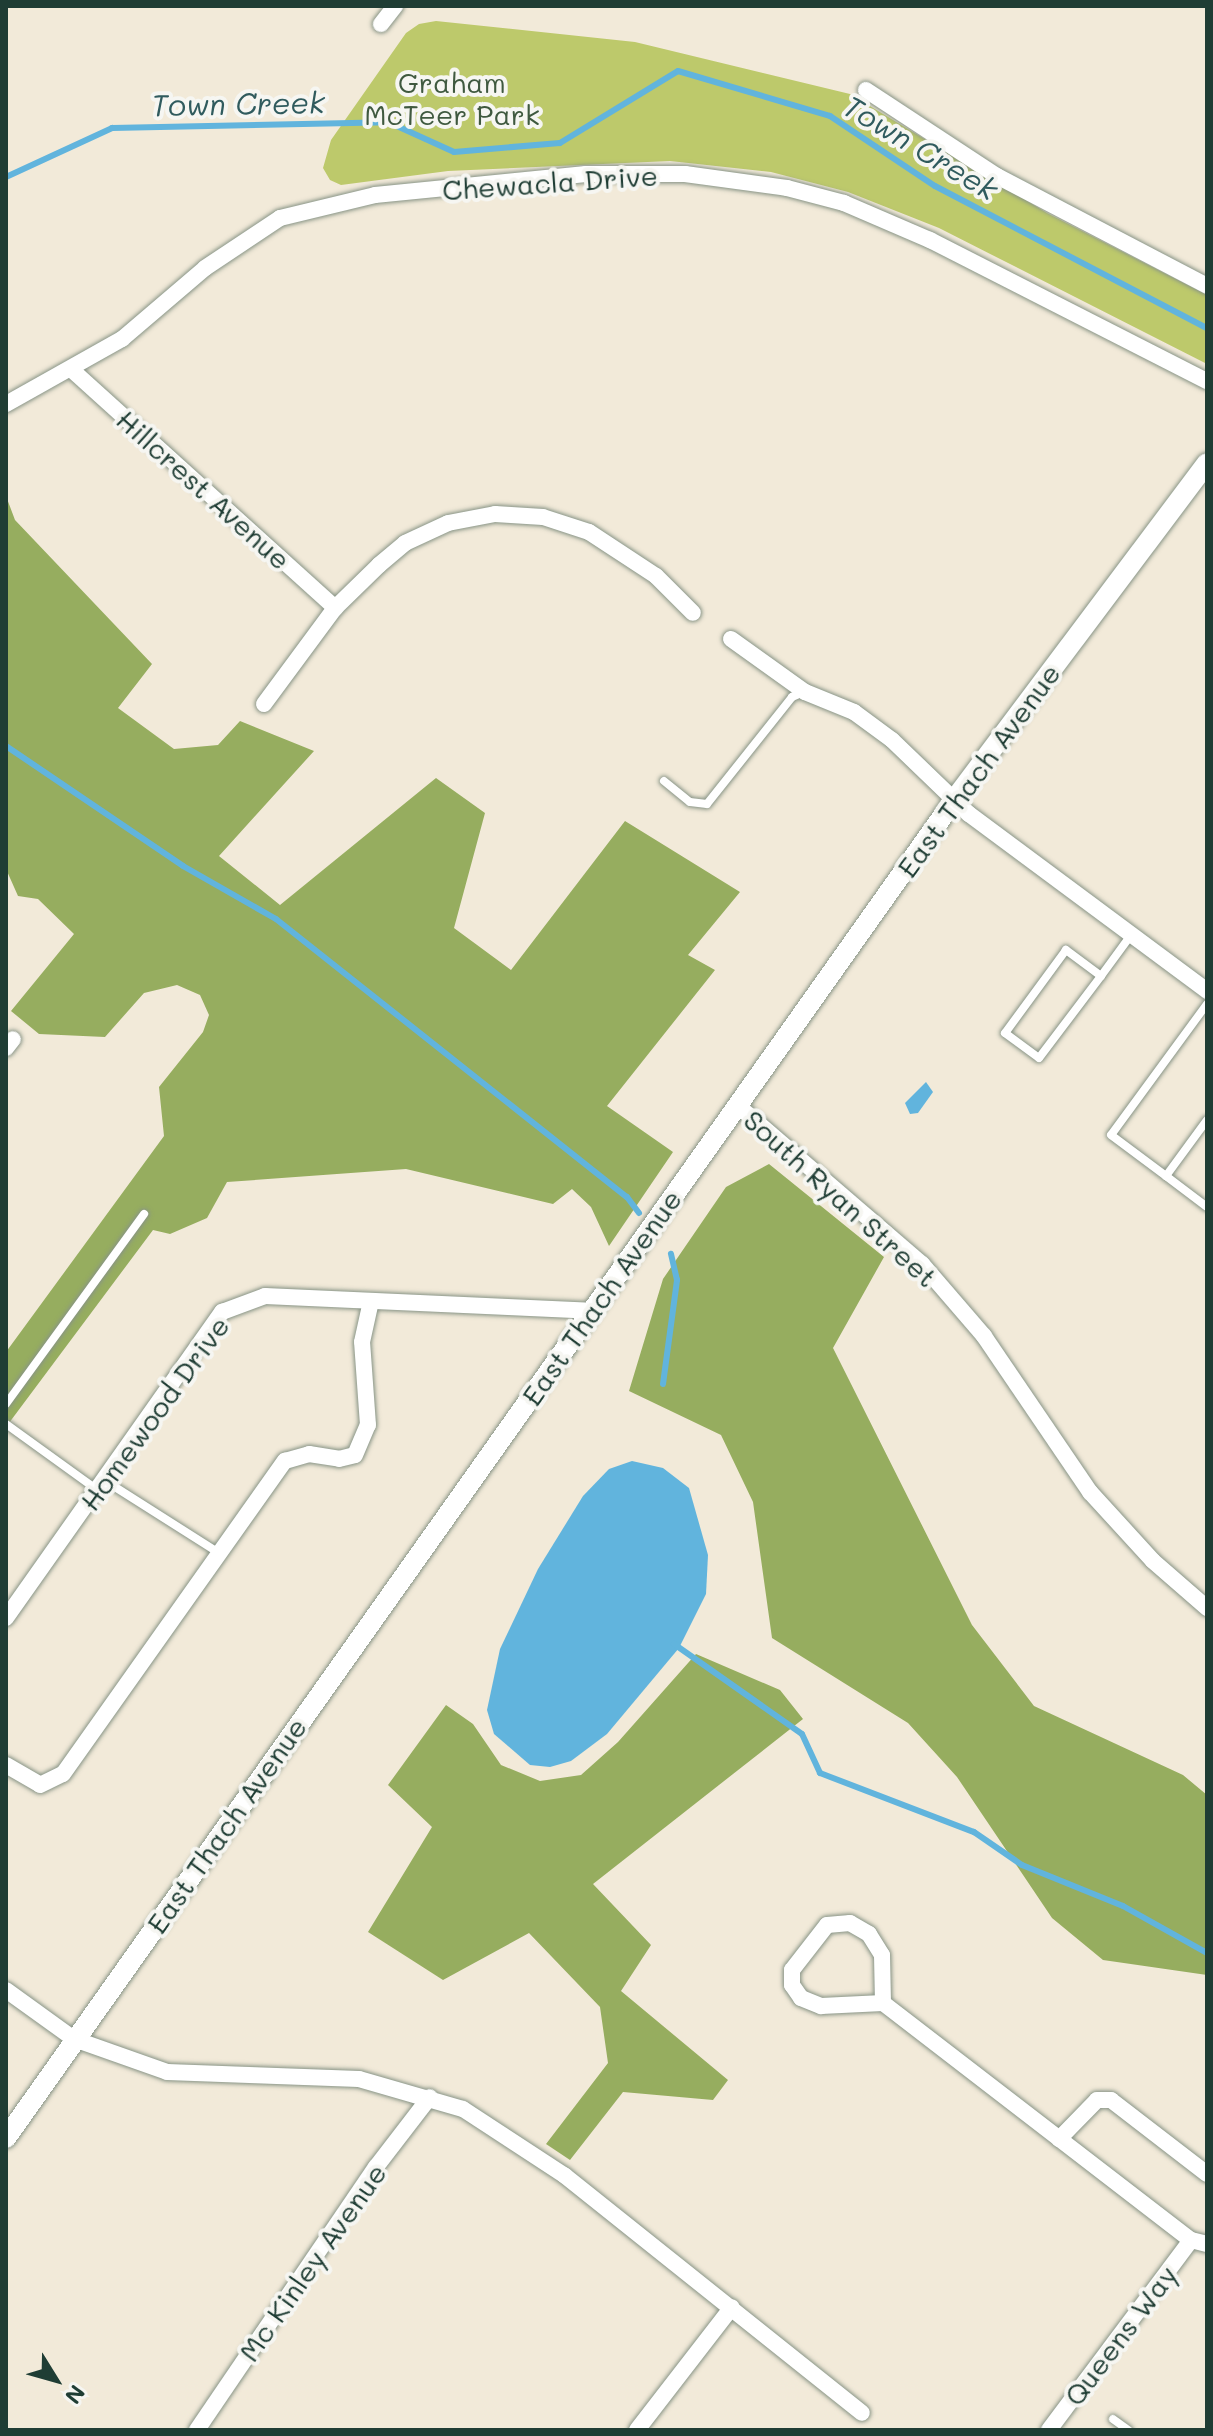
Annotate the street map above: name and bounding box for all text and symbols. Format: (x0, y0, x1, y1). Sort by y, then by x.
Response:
park label: Graham McTeer Park (364, 65, 540, 131)
water label: Town Creek (151, 83, 325, 123)
water label: Town Creek (837, 87, 1005, 207)
street label: Chewacla Drive (441, 158, 659, 206)
street label: Hillcrest Avenue (110, 402, 298, 576)
street label: East Thach Avenue (889, 657, 1067, 883)
street label: South Ryan Street (737, 1102, 945, 1294)
street label: East Thach Avenue (514, 1183, 688, 1411)
street label: Homewood Drive (72, 1309, 236, 1517)
street label: East Thach Avenue (139, 1711, 313, 1939)
street label: Mc Kinley Avenue (231, 2157, 393, 2367)
street label: Queens Way (1056, 2258, 1184, 2412)
north arrow (16, 2340, 96, 2420)
text: N (59, 2379, 92, 2410)

